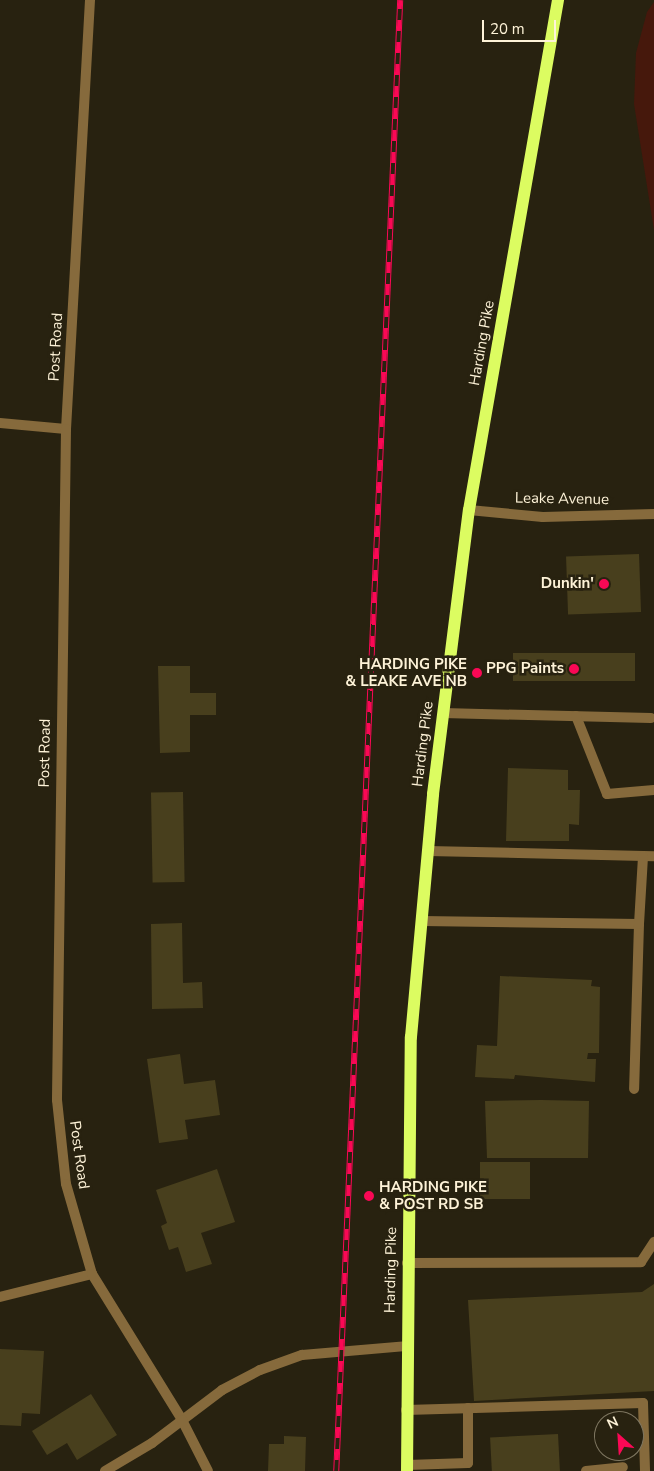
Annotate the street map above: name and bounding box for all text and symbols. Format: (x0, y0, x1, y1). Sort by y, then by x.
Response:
scale bar (484, 10, 558, 42)
text: 20 m (490, 19, 525, 39)
street label: Harding Pike (466, 299, 498, 387)
street label: Post Road (45, 312, 67, 382)
street label: Leake Avenue (515, 489, 609, 509)
place label: Dunkin' (541, 575, 594, 593)
marker: Dunkin' (598, 578, 610, 590)
place label: HARDING PIKE & LEAKE AVE NB (345, 655, 467, 690)
place label: PPG Paints (486, 660, 564, 678)
marker: PPG Paints (568, 663, 580, 675)
marker: HARDING PIKE & LEAKE AVE NB (471, 667, 483, 679)
street label: Harding Pike (409, 700, 437, 788)
street label: Post Road (35, 719, 55, 787)
street label: Post Road (65, 1120, 93, 1190)
place label: HARDING PIKE & POST RD SB (379, 1178, 487, 1213)
marker: HARDING PIKE & POST RD SB (363, 1190, 375, 1202)
street label: Harding Pike (381, 1227, 401, 1313)
north arrow (594, 1411, 644, 1461)
text: N (604, 1412, 622, 1434)

